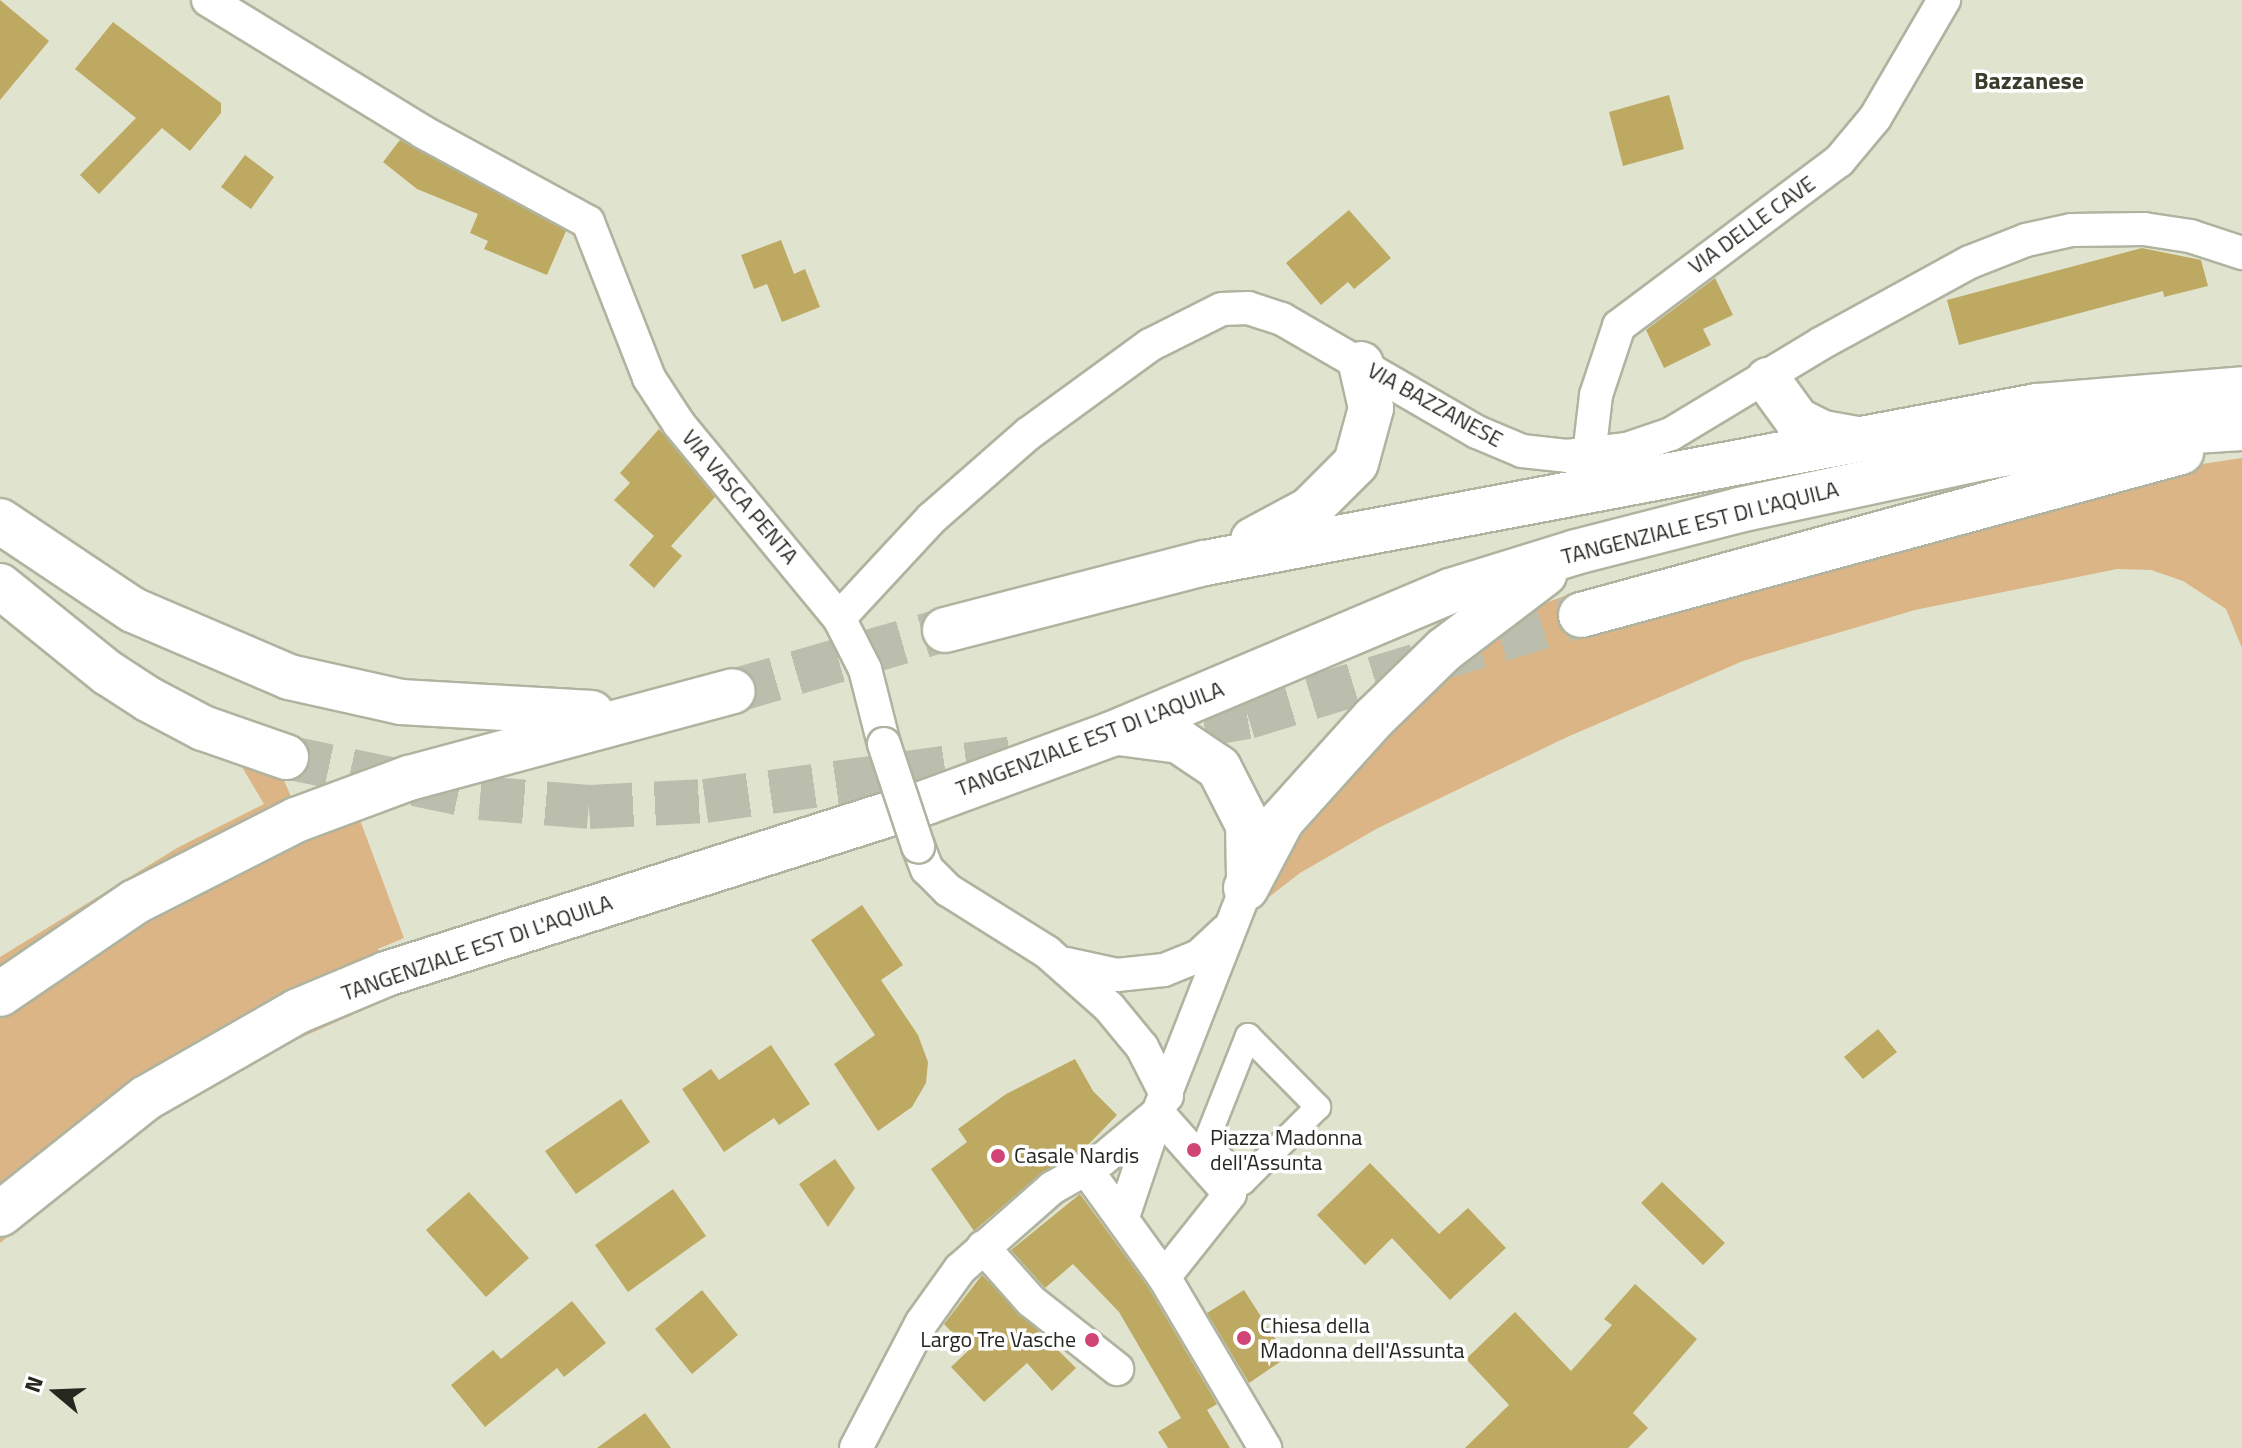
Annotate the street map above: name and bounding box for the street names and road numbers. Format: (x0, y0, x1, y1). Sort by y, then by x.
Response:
street label: VIA DELLE CAVE (1684, 170, 1820, 280)
street label: VIA BAZZANESE (1363, 357, 1507, 453)
street label: VIA VASCA PENTA (676, 425, 804, 569)
street label: TANGENZIALE EST DI L'AQUILA (1559, 476, 1841, 570)
street label: TANGENZIALE EST DI L'AQUILA (952, 676, 1228, 802)
street label: TANGENZIALE EST DI L'AQUILA (338, 889, 616, 1007)

